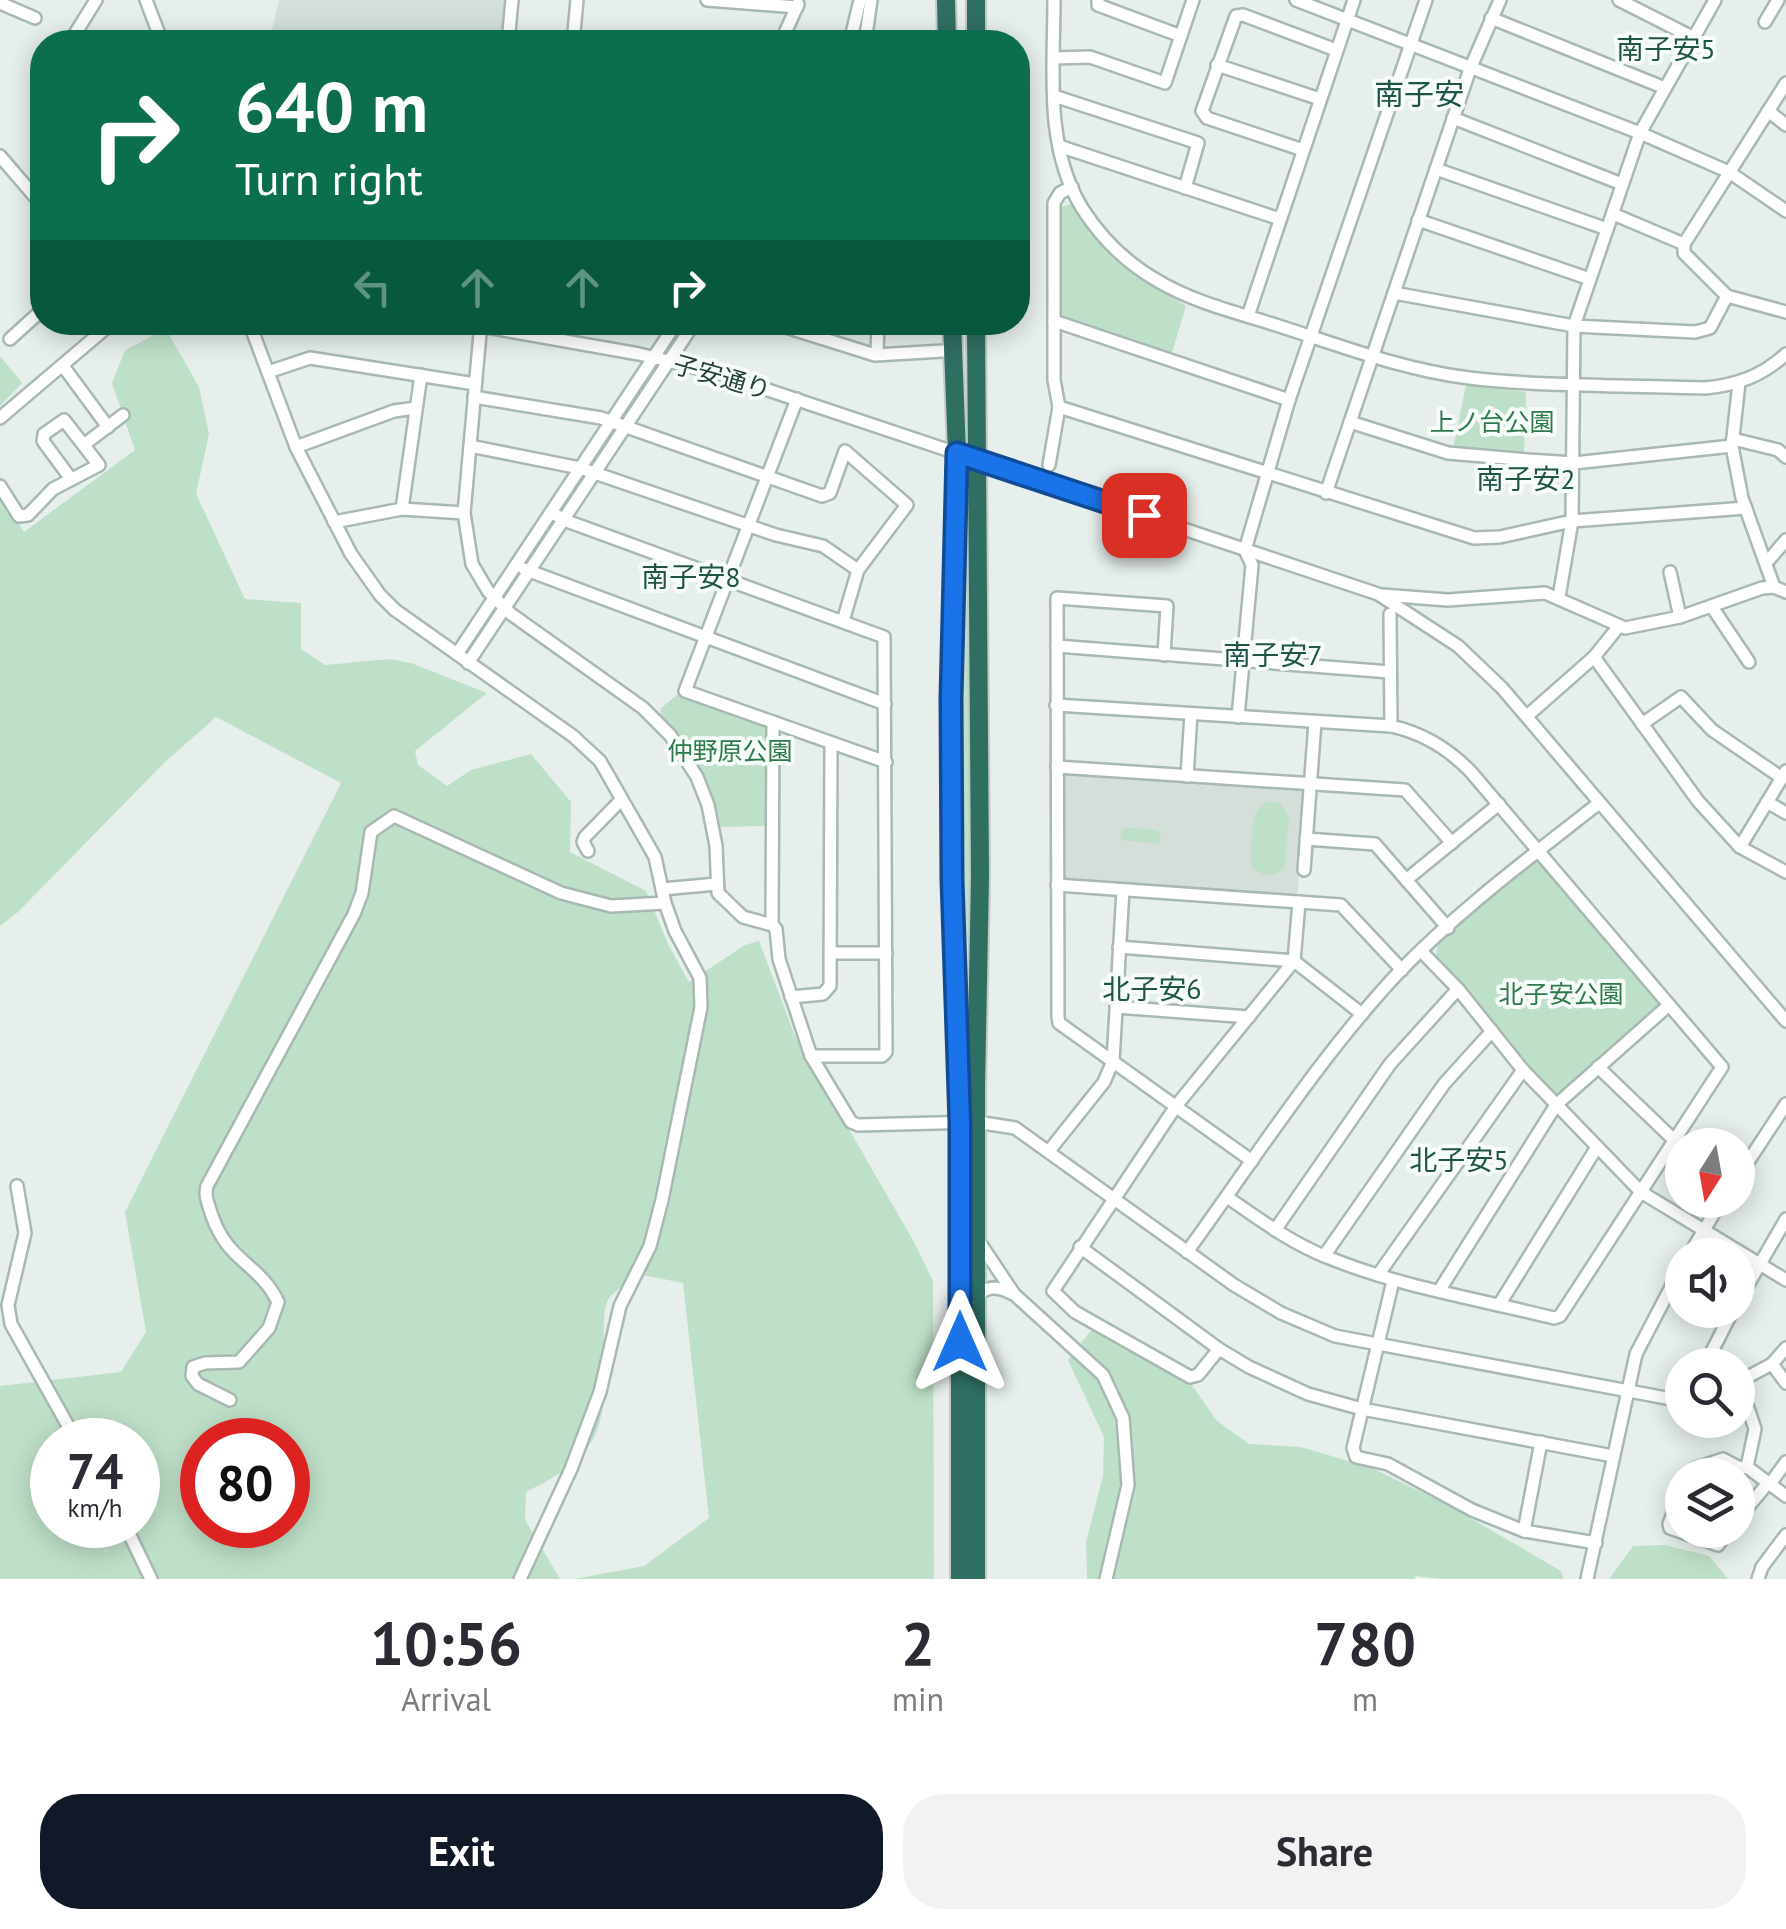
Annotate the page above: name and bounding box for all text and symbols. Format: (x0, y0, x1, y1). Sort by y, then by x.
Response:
district label: 南子安5 (1616, 30, 1716, 67)
text: 640 m (235, 61, 428, 151)
icon: right (70, 70, 200, 200)
district label: 南子安 (1374, 74, 1464, 113)
text: Turn right (235, 149, 423, 207)
icon: left (345, 260, 400, 315)
icon: ahead (450, 260, 505, 315)
icon: ahead (555, 260, 610, 315)
icon: right (660, 260, 715, 315)
street label: 子安通り (670, 348, 774, 406)
park label: 上ノ台公園 (1429, 406, 1555, 438)
district label: 南子安2 (1476, 460, 1576, 497)
pin (1102, 473, 1187, 558)
icon: arrive (1117, 488, 1172, 543)
district label: 南子安8 (641, 558, 741, 595)
district label: 南子安7 (1223, 636, 1323, 673)
park label: 仲野原公園 (667, 735, 793, 767)
district label: 北子安6 (1102, 970, 1202, 1007)
park label: 北子安公園 (1498, 978, 1624, 1010)
north arrow (1665, 1128, 1755, 1218)
map controls (1665, 1128, 1755, 1548)
district label: 北子安5 (1409, 1141, 1509, 1178)
button: sound (1665, 1238, 1755, 1328)
position arrow (908, 1290, 1012, 1394)
button: search (1665, 1348, 1755, 1438)
speed limit sign: 80 (180, 1418, 310, 1548)
text: 74 (67, 1438, 123, 1503)
button: layers (1665, 1458, 1755, 1548)
text: km/h (68, 1492, 122, 1524)
text: 10:56 (370, 1604, 522, 1682)
text: 2 (901, 1604, 935, 1682)
text: 780 (1314, 1604, 1416, 1682)
text: Arrival (401, 1678, 491, 1720)
text: min (892, 1678, 944, 1720)
text: m (1352, 1678, 1378, 1720)
button: Exit (40, 1794, 883, 1909)
button: Share (903, 1794, 1746, 1909)

